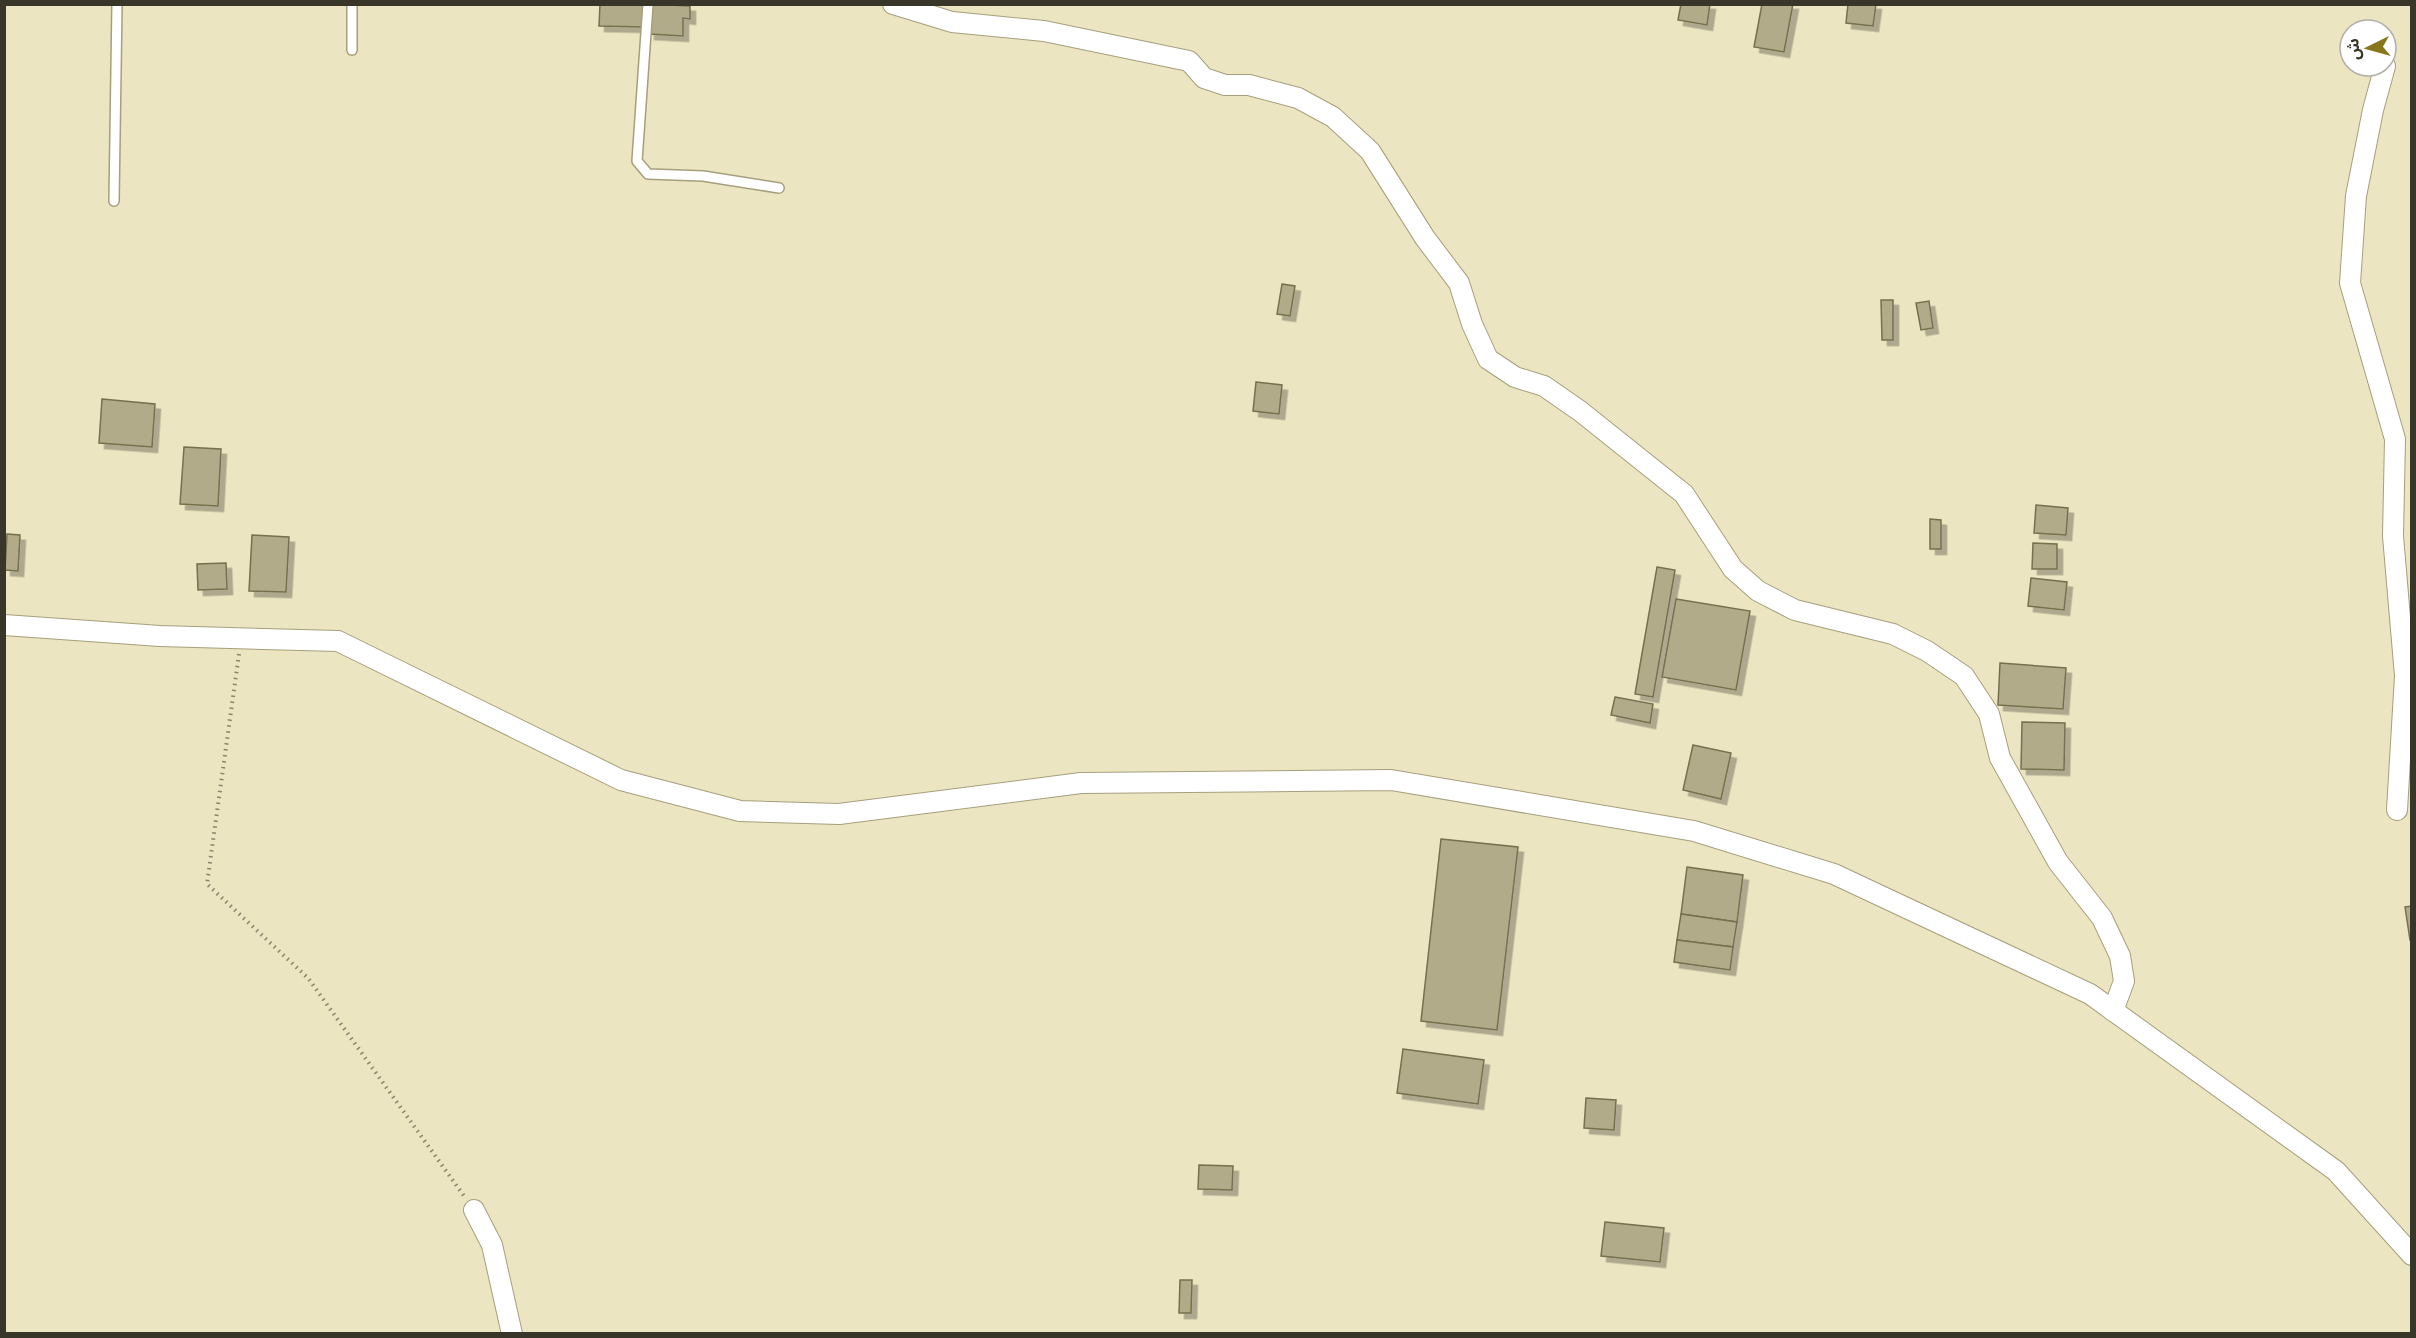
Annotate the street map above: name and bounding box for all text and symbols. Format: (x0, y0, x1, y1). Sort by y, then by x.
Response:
north arrow (2338, 18, 2398, 78)
text: ش (2343, 37, 2364, 61)

